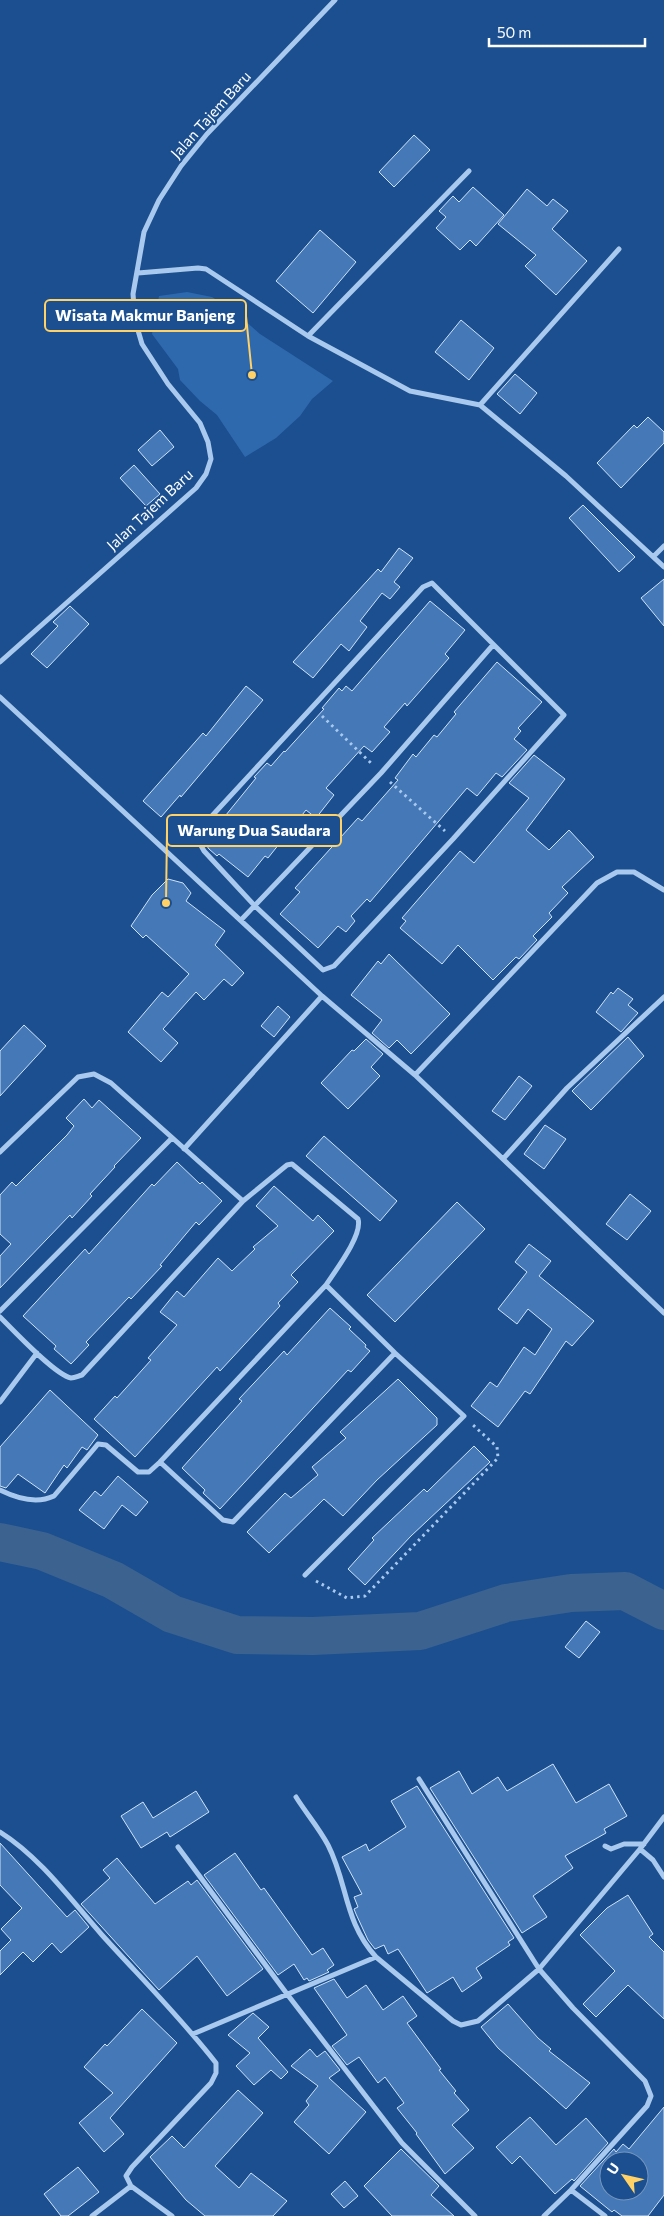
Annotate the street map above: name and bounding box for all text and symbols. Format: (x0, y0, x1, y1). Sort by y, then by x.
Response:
scale bar (489, 15, 645, 47)
text: 50 m (497, 23, 531, 41)
street label: Jalan Tajem Baru (166, 67, 254, 162)
callout: Wisata Makmur Banjeng (45, 300, 246, 331)
text: Wisata Makmur Banjeng (55, 305, 235, 324)
street label: Jalan Tajem Baru (103, 465, 196, 554)
callout: Warung Dua Saudara (167, 815, 341, 846)
text: Warung Dua Saudara (177, 820, 331, 839)
north arrow (599, 2151, 649, 2201)
text: U (603, 2159, 623, 2177)

